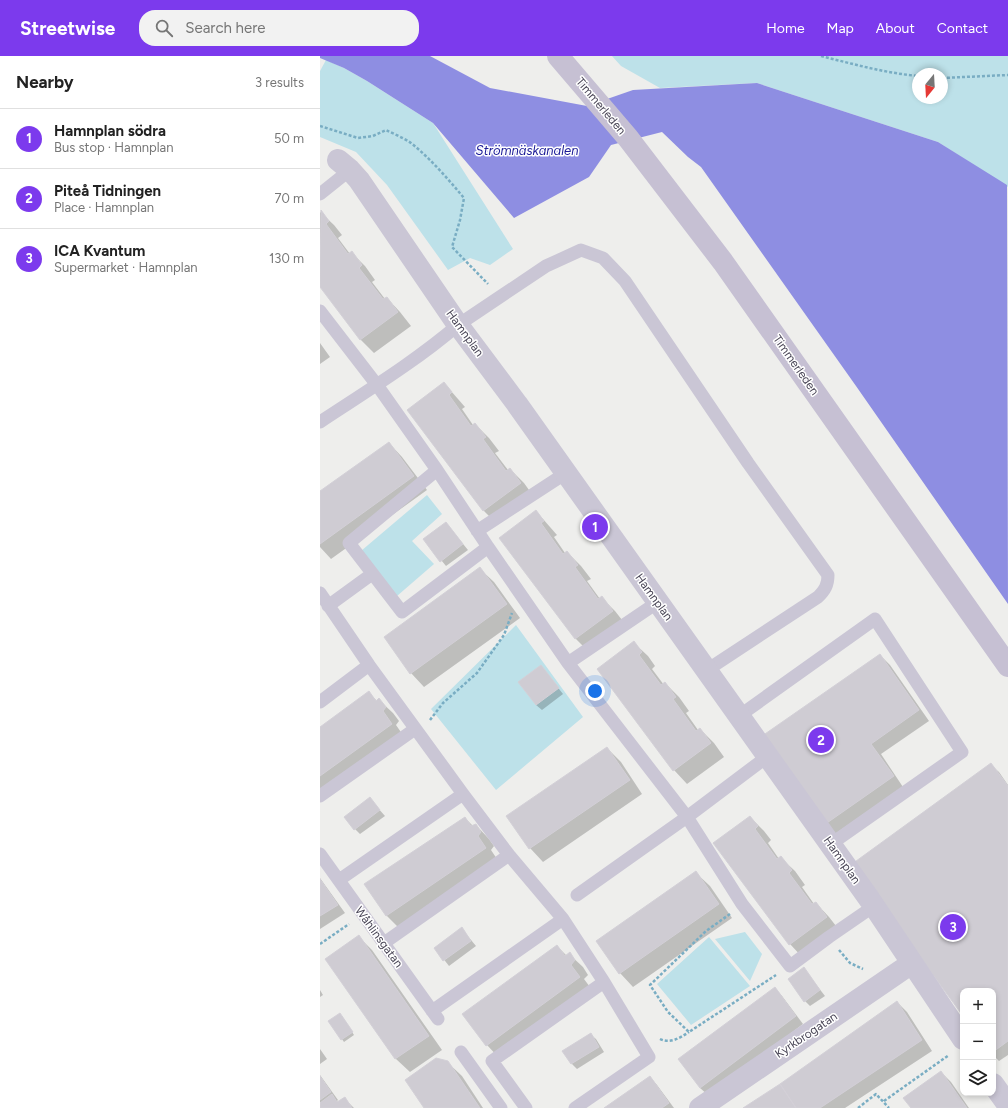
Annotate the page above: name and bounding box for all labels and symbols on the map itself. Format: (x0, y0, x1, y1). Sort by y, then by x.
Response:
north arrow (912, 68, 948, 104)
street label: Timmerleden (573, 75, 629, 138)
water label: Strömnäskanalen (476, 143, 578, 158)
street label: Hamnplan (443, 307, 487, 359)
street label: Timmerleden (770, 332, 822, 398)
pin: 1 (582, 512, 608, 542)
street label: Hamnplan (632, 571, 676, 623)
your location (585, 681, 605, 701)
pin: 2 (808, 725, 834, 755)
street label: Hamnplan (821, 834, 864, 887)
street label: Wåhlinsgatan (352, 904, 406, 970)
pin: 3 (940, 912, 966, 942)
street label: Kyrkbrogatan (772, 1009, 840, 1061)

